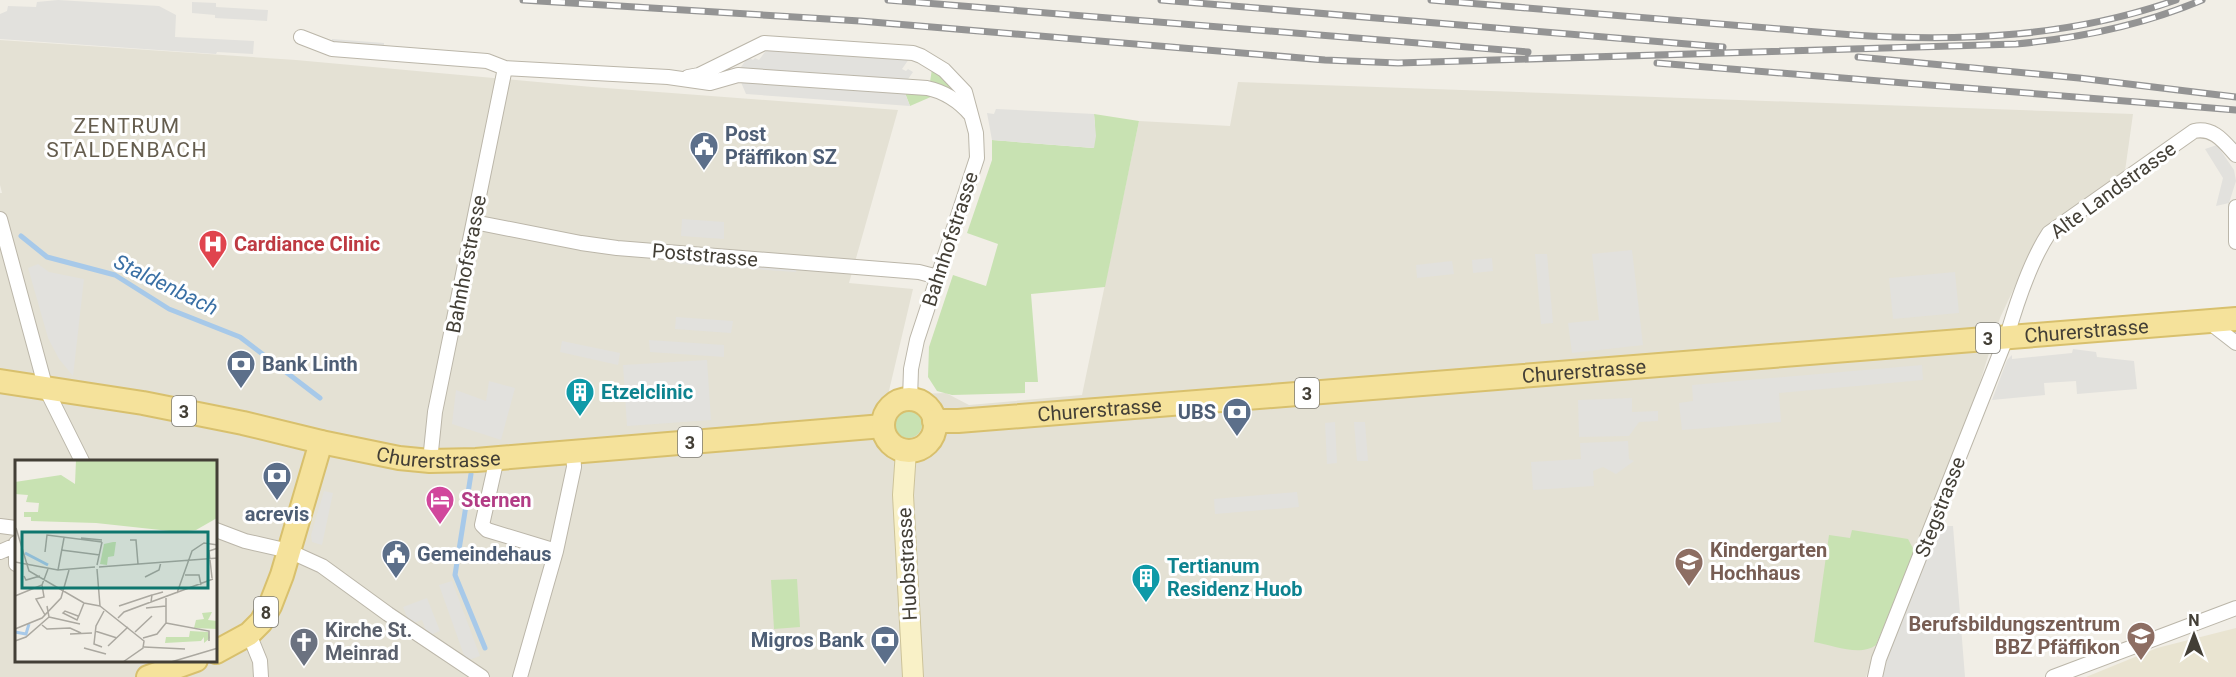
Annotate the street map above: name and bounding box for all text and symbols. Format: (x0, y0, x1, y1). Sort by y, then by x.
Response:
district label: ZENTRUM STALDENBACH (46, 114, 208, 162)
place label: Post Pfäffikon SZ (725, 122, 837, 169)
public building icon: Post Pfäffikon SZ (688, 130, 720, 172)
street label: Alte Landstrasse (2046, 136, 2180, 244)
street label: Bahnhofstrasse (917, 169, 983, 309)
street label: Bahnhofstrasse (441, 193, 491, 335)
hospital icon: Cardiance Clinic (197, 228, 229, 270)
place label: Cardiance Clinic (234, 232, 380, 256)
street label: Poststrasse (651, 238, 759, 272)
water label: Staldenbach (110, 250, 222, 320)
street label: Churerstrasse (2023, 314, 2149, 348)
road number: 3 (1976, 323, 2000, 353)
bank icon: Bank Linth (225, 348, 257, 390)
place label: Bank Linth (262, 352, 358, 376)
street label: Churerstrasse (1521, 354, 1647, 388)
building icon: Etzelclinic (564, 376, 596, 418)
road number: 3 (1295, 378, 1319, 408)
place label: Etzelclinic (601, 380, 693, 404)
street label: Churerstrasse (1037, 393, 1163, 427)
road number: 3 (172, 396, 196, 426)
bank icon: UBS (1221, 396, 1253, 438)
place label: UBS (1178, 400, 1216, 424)
road number: 3 (678, 427, 702, 457)
street label: Churerstrasse (374, 442, 501, 473)
street label: Stegstrasse (1910, 453, 1970, 561)
inset map (15, 460, 218, 662)
bank icon: acrevis (261, 460, 293, 502)
hotel icon: Sternen (424, 484, 456, 526)
place label: Sternen (461, 488, 531, 512)
place label: acrevis (245, 502, 309, 526)
street label: Huobstrasse (892, 507, 922, 621)
public building icon: Gemeindehaus (380, 538, 412, 580)
place label: Kindergarten Hochhaus (1710, 538, 1827, 585)
place label: Gemeindehaus (417, 542, 552, 566)
school or university icon: Kindergarten Hochhaus (1673, 546, 1705, 588)
place label: Tertianum Residenz Huob (1167, 554, 1302, 601)
building icon: Tertianum Residenz Huob (1130, 562, 1162, 604)
road number: 8 (254, 597, 278, 627)
north arrow (2164, 605, 2224, 665)
text: N (2188, 611, 2200, 630)
place label: Berufsbildungszentrum BBZ Pfäffikon (1909, 612, 2120, 659)
place label: Kirche St. Meinrad (325, 618, 412, 665)
school or university icon: Berufsbildungszentrum BBZ Pfäffikon (2125, 620, 2157, 662)
bank icon: Migros Bank (869, 624, 901, 666)
church icon: Kirche St. Meinrad (288, 626, 320, 668)
place label: Migros Bank (751, 628, 864, 652)

